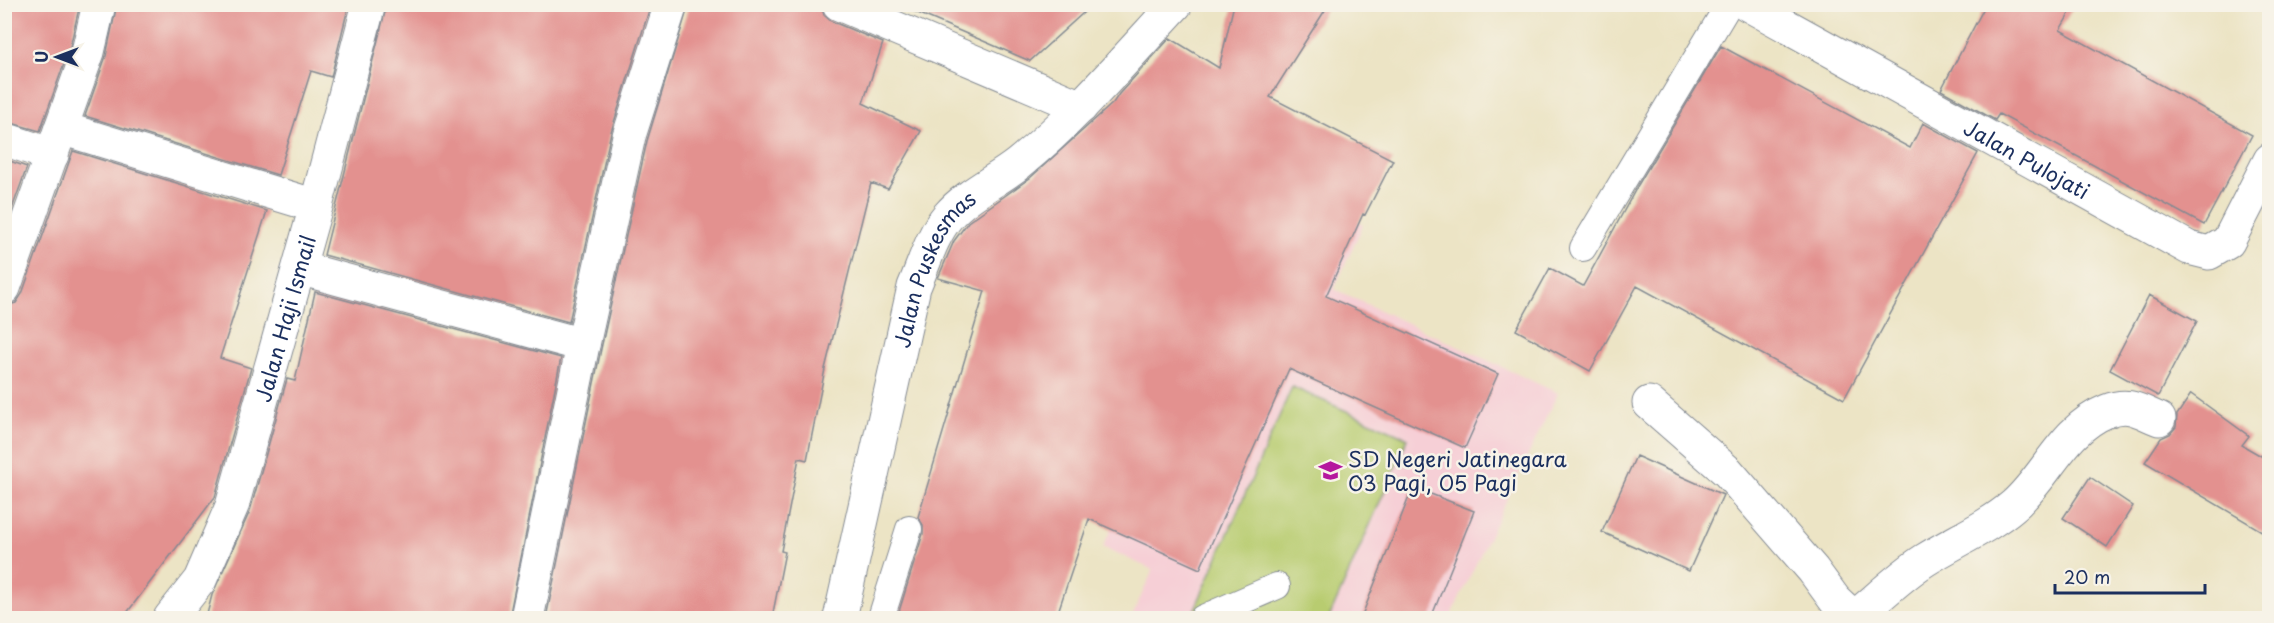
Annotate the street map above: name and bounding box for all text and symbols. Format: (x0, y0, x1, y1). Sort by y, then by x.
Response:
north arrow (27, 27, 87, 87)
text: U (29, 51, 53, 63)
street label: Jalan Pulojati (1958, 111, 2096, 206)
street label: Jalan Puskesmas (885, 182, 982, 351)
street label: Jalan Haji Ismail (246, 231, 323, 405)
place label: SD Negeri Jatinegara 03 Pagi, 05 Pagi (1348, 442, 1568, 498)
school or university icon: SD Negeri Jatinegara 03 Pagi, 05 Pagi (1317, 457, 1343, 483)
scale bar (2055, 557, 2205, 595)
text: 20 m (2064, 563, 2110, 590)

